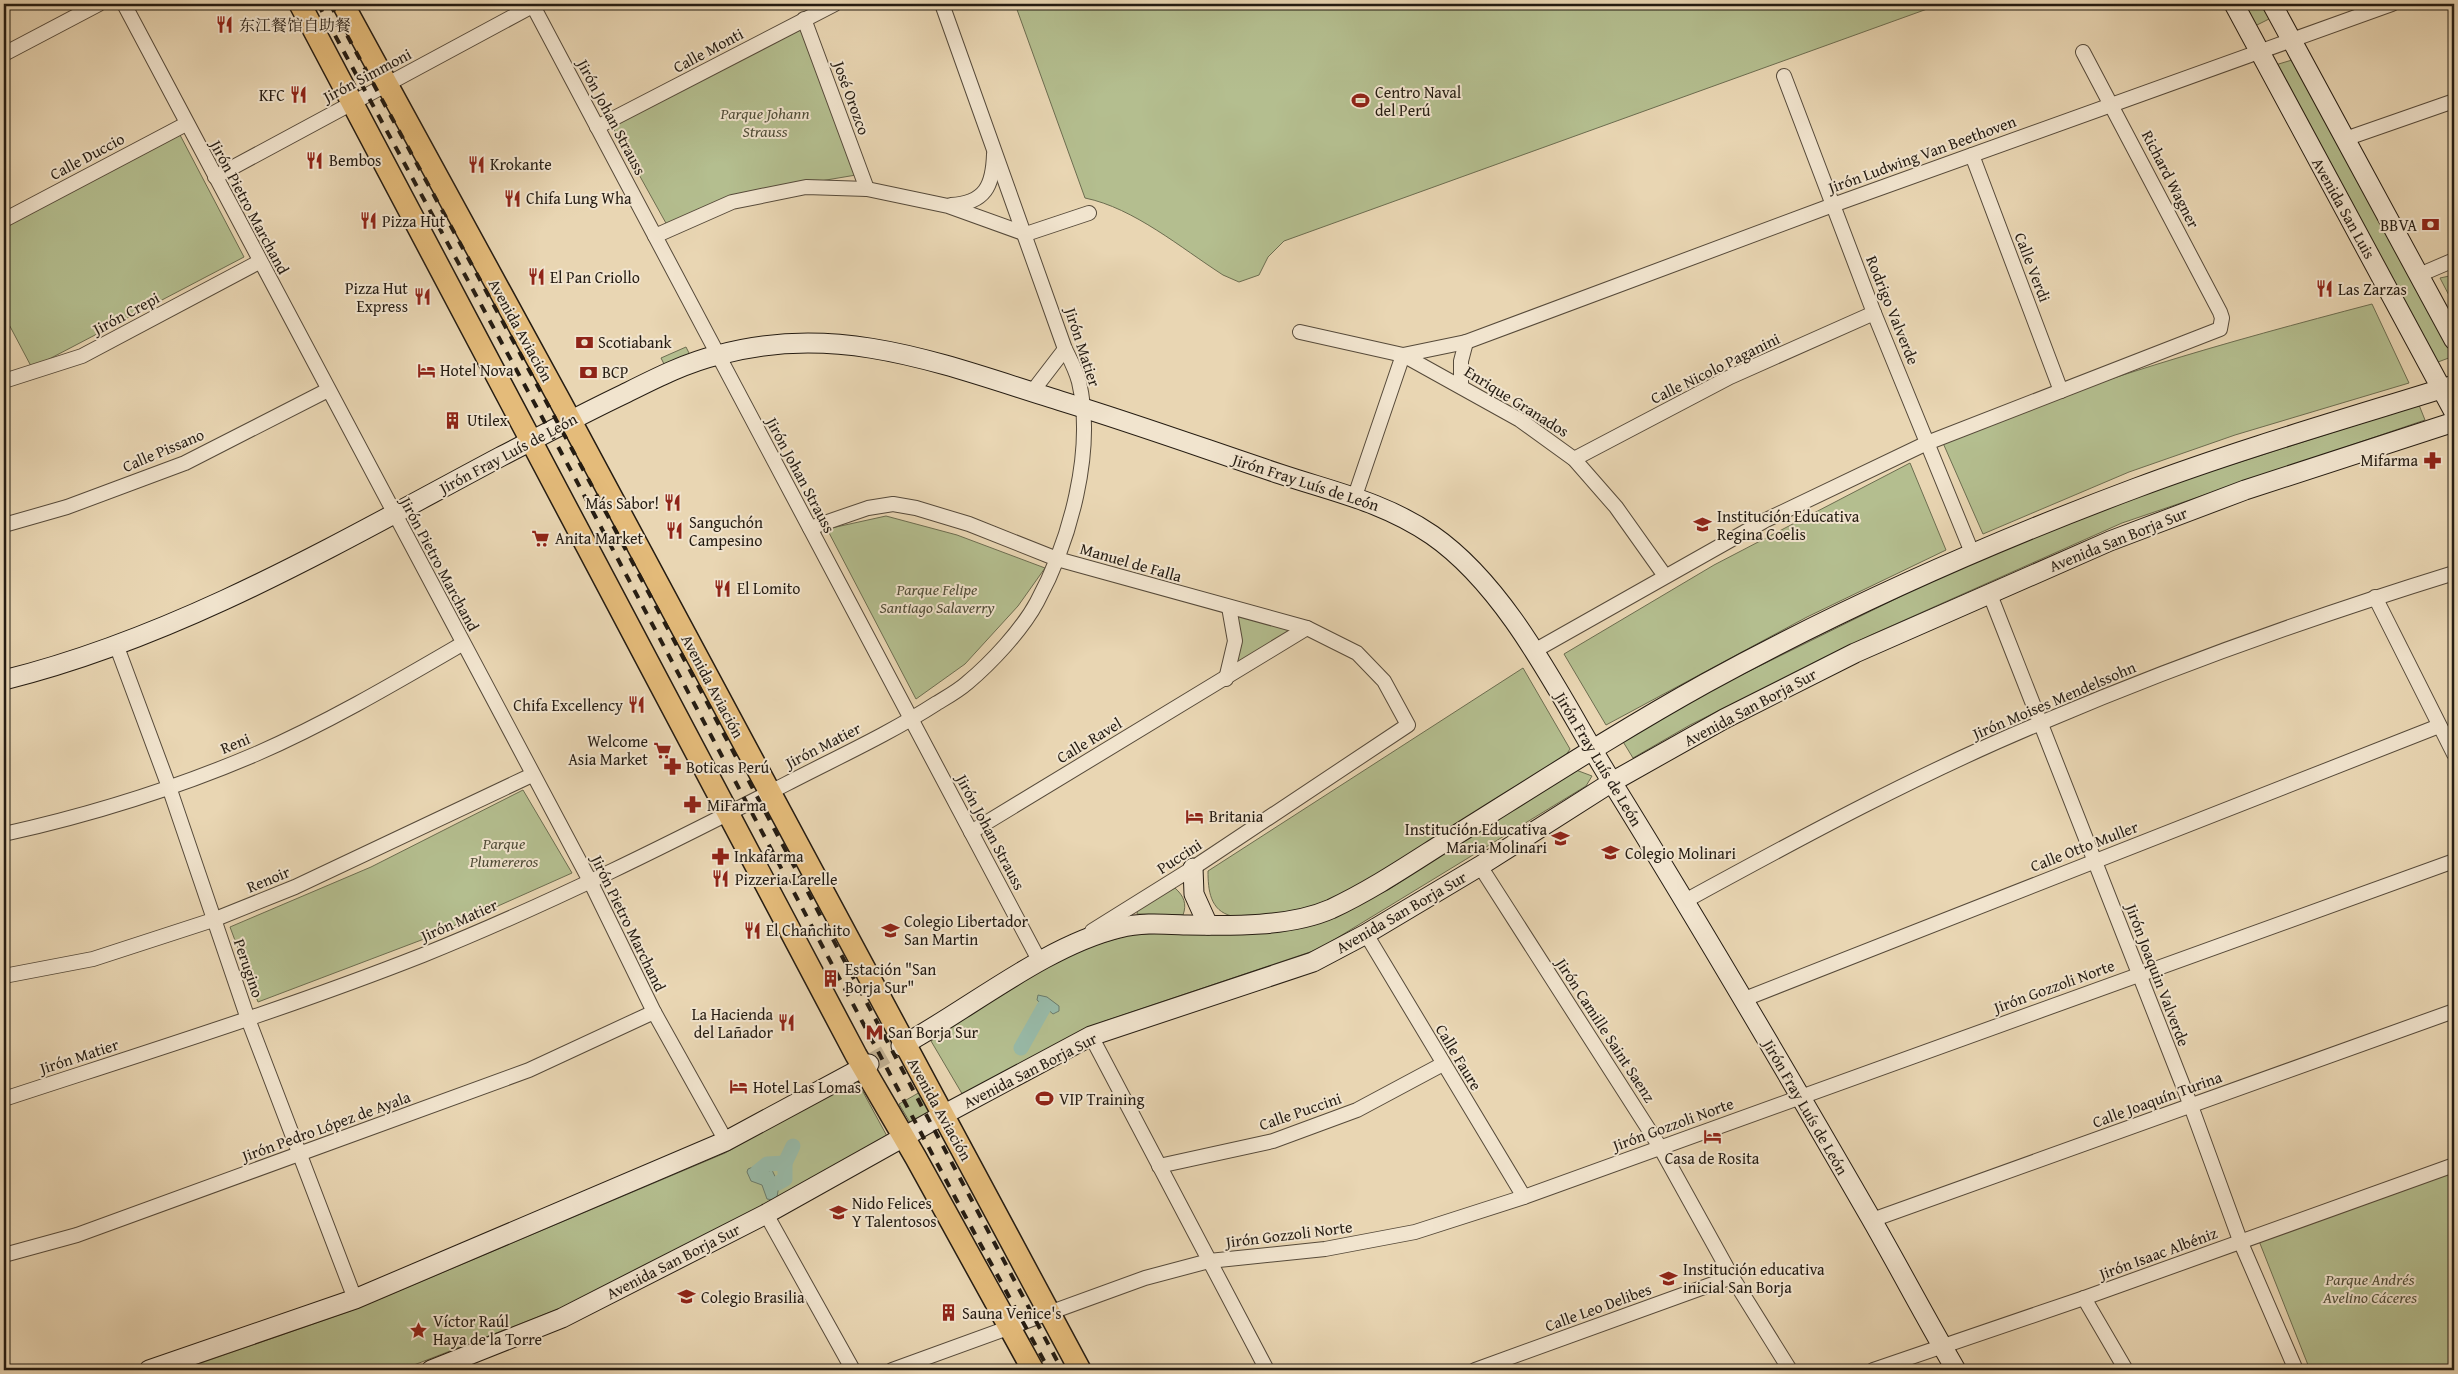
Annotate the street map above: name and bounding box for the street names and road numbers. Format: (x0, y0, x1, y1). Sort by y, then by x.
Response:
street label: Calle Monti (669, 21, 748, 79)
street label: Jirón Simmoni (317, 41, 416, 109)
street label: Jirón Johan Strauss (570, 53, 653, 179)
street label: José Orozco (827, 56, 876, 138)
street label: Jirón Ludwing Van Beethoven (1823, 109, 2019, 200)
street label: Calle Duccio (45, 126, 129, 186)
street label: Richard Wagner (2136, 126, 2206, 233)
street label: Jirón Pietro Marchand (203, 134, 296, 279)
street label: Avenida San Luis (2306, 153, 2382, 263)
street label: Calle Verdi (2009, 229, 2057, 306)
street label: Rodrigo Valverde (1860, 252, 1926, 368)
street label: Avenida Aviación (483, 274, 559, 386)
street label: Jirón Crepi (87, 285, 164, 342)
street label: Jirón Matier (1058, 303, 1107, 390)
street label: Calle Nicolo Paganini (1646, 326, 1784, 410)
street label: Enrique Granados (1460, 359, 1574, 443)
street label: Jirón Fray Luís de León (433, 406, 581, 500)
street label: Jirón Johan Strauss (759, 411, 842, 537)
street label: Calle Pissano (118, 422, 208, 478)
street label: Jirón Fray Luís de León (1228, 446, 1382, 517)
street label: Jirón Pietro Marchand (393, 491, 486, 636)
street label: Avenida San Borja Sur (2045, 500, 2191, 578)
street label: Manuel de Falla (1077, 536, 1185, 588)
street label: Avenida Aviación (675, 630, 751, 742)
street label: Jirón Moises Mendelssohn (1967, 655, 2139, 746)
street label: Avenida San Borja Sur (1679, 662, 1821, 752)
street label: Jirón Fray Luís de León (1548, 686, 1649, 831)
street label: Calle Ravel (1052, 711, 1127, 769)
street label: Jirón Matier (779, 716, 865, 775)
street label: Reni (217, 726, 254, 760)
street label: Jirón Johan Strauss (949, 768, 1032, 894)
street label: Calle Otto Muller (2027, 814, 2142, 878)
street label: Puccini (1152, 832, 1207, 880)
street label: Jirón Pietro Marchand (585, 849, 673, 996)
street label: Renoir (243, 859, 294, 899)
street label: Avenida San Borja Sur (1331, 865, 1471, 959)
street label: Jirón Matier (415, 892, 502, 948)
street label: Jirón Joaquin Valverde (2119, 898, 2196, 1050)
street label: Perugino (228, 935, 270, 1001)
street label: Jirón Camille Saint Saenz (1549, 952, 1662, 1107)
street label: Jirón Gozzoli Norte (1988, 953, 2118, 1020)
street label: Calle Faure (1430, 1019, 1488, 1095)
street label: Avenida San Borja Sur (959, 1026, 1101, 1114)
street label: Jirón Matier (35, 1032, 122, 1081)
street label: Jirón Fray Luís de León (1756, 1033, 1855, 1179)
street label: Avenida Aviación (902, 1053, 978, 1165)
street label: Calle Joaquín Turina (2089, 1064, 2226, 1134)
street label: Jirón Pedro López de Ayala (236, 1084, 414, 1168)
street label: Calle Puccini (1256, 1086, 1345, 1136)
street label: Jirón Gozzoli Norte (1607, 1091, 1737, 1158)
street label: Jirón Gozzoli Norte (1222, 1214, 1354, 1254)
street label: Avenida San Borja Sur (602, 1217, 744, 1305)
street label: Jirón Isaac Albéniz (2094, 1220, 2220, 1286)
street label: Calle Leo Delibes (1541, 1277, 1655, 1337)

